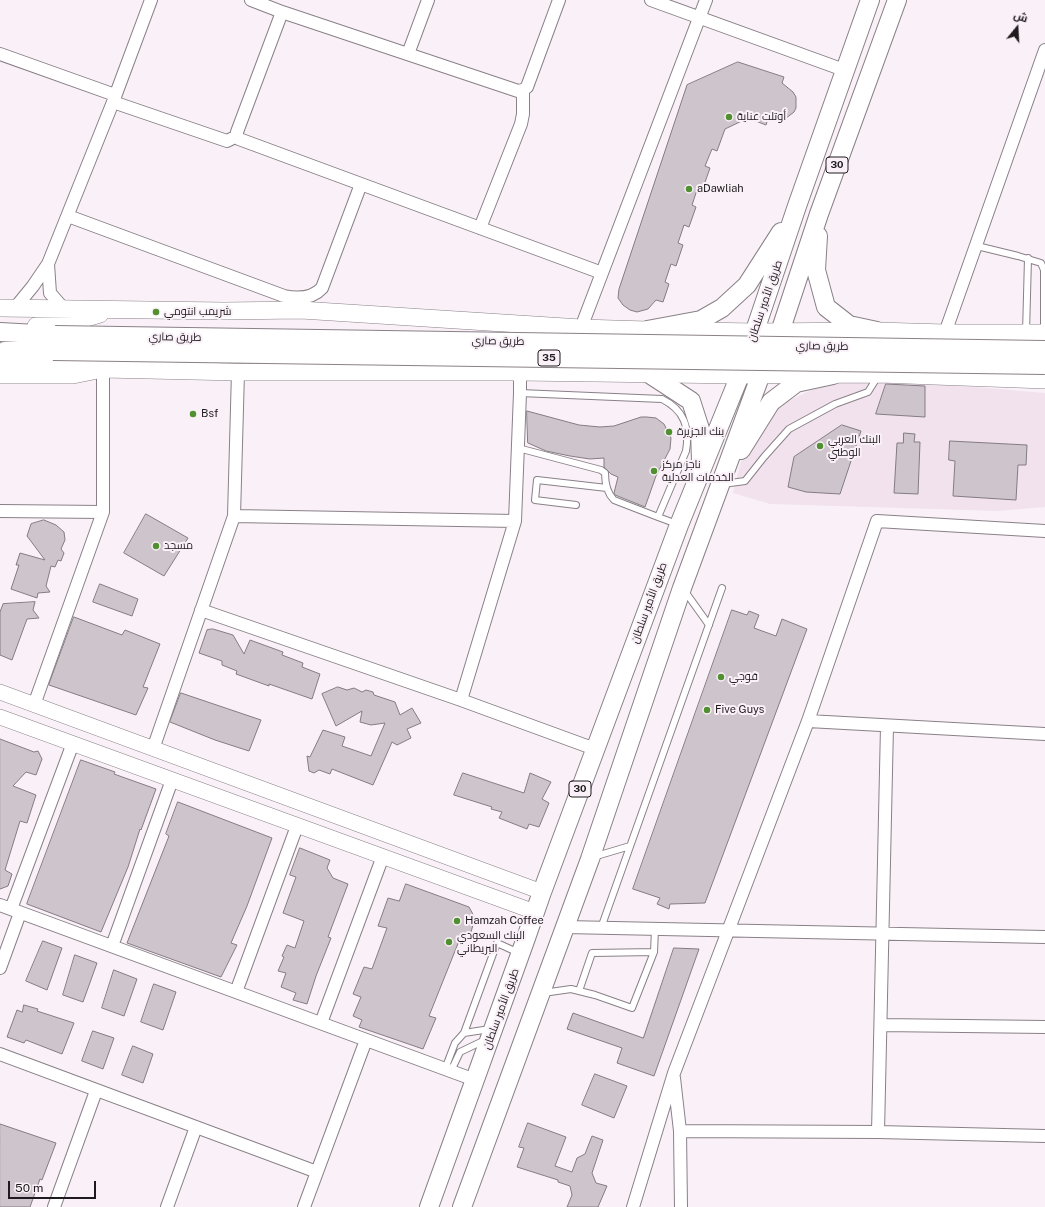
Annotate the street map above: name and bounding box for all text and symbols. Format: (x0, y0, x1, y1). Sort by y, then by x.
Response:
north arrow (997, 8, 1037, 48)
text: ش (1012, 9, 1029, 24)
place label: أوتلت عناية (737, 110, 786, 124)
marker: أوتلت عناية (724, 112, 734, 122)
road number: 30 (826, 157, 848, 173)
place label: aDawliah (697, 182, 744, 196)
marker: aDawliah (684, 184, 694, 194)
street label: طريق الأمير سلطان (745, 258, 785, 344)
place label: شريمب انتومي (164, 305, 231, 319)
marker: شريمب انتومي (151, 307, 161, 317)
street label: طريق صاري (148, 330, 202, 344)
street label: طريق صاري (471, 334, 525, 348)
street label: طريق صاري (795, 339, 849, 353)
road number: 35 (538, 350, 560, 366)
place label: Bsf (201, 407, 218, 421)
marker: Bsf (188, 409, 198, 419)
place label: بنك الجزيرة (677, 425, 724, 439)
marker: بنك الجزيرة (664, 427, 674, 437)
place label: البنك العربي الوطني (828, 433, 881, 459)
marker: البنك العربي الوطني (815, 441, 825, 451)
place label: ناجز مركز الخدمات العدلية (662, 458, 734, 484)
marker: ناجز مركز الخدمات العدلية (649, 466, 659, 476)
place label: مسجد (164, 539, 193, 553)
marker: مسجد (151, 541, 161, 551)
street label: طريق الأمير سلطان (628, 561, 670, 645)
place label: فوجي (729, 670, 758, 684)
marker: فوجي (716, 672, 726, 682)
place label: Five Guys (715, 703, 764, 717)
marker: Five Guys (702, 705, 712, 715)
road number: 30 (569, 781, 591, 797)
place label: Hamzah Coffee (465, 914, 544, 928)
marker: Hamzah Coffee (452, 916, 462, 926)
place label: البنك السعودي البريطاني (457, 929, 525, 955)
marker: البنك السعودي البريطاني (444, 937, 454, 947)
street label: طريق الأمير سلطان (480, 967, 522, 1051)
scale bar (10, 1173, 98, 1199)
text: 50 m (15, 1181, 43, 1195)

